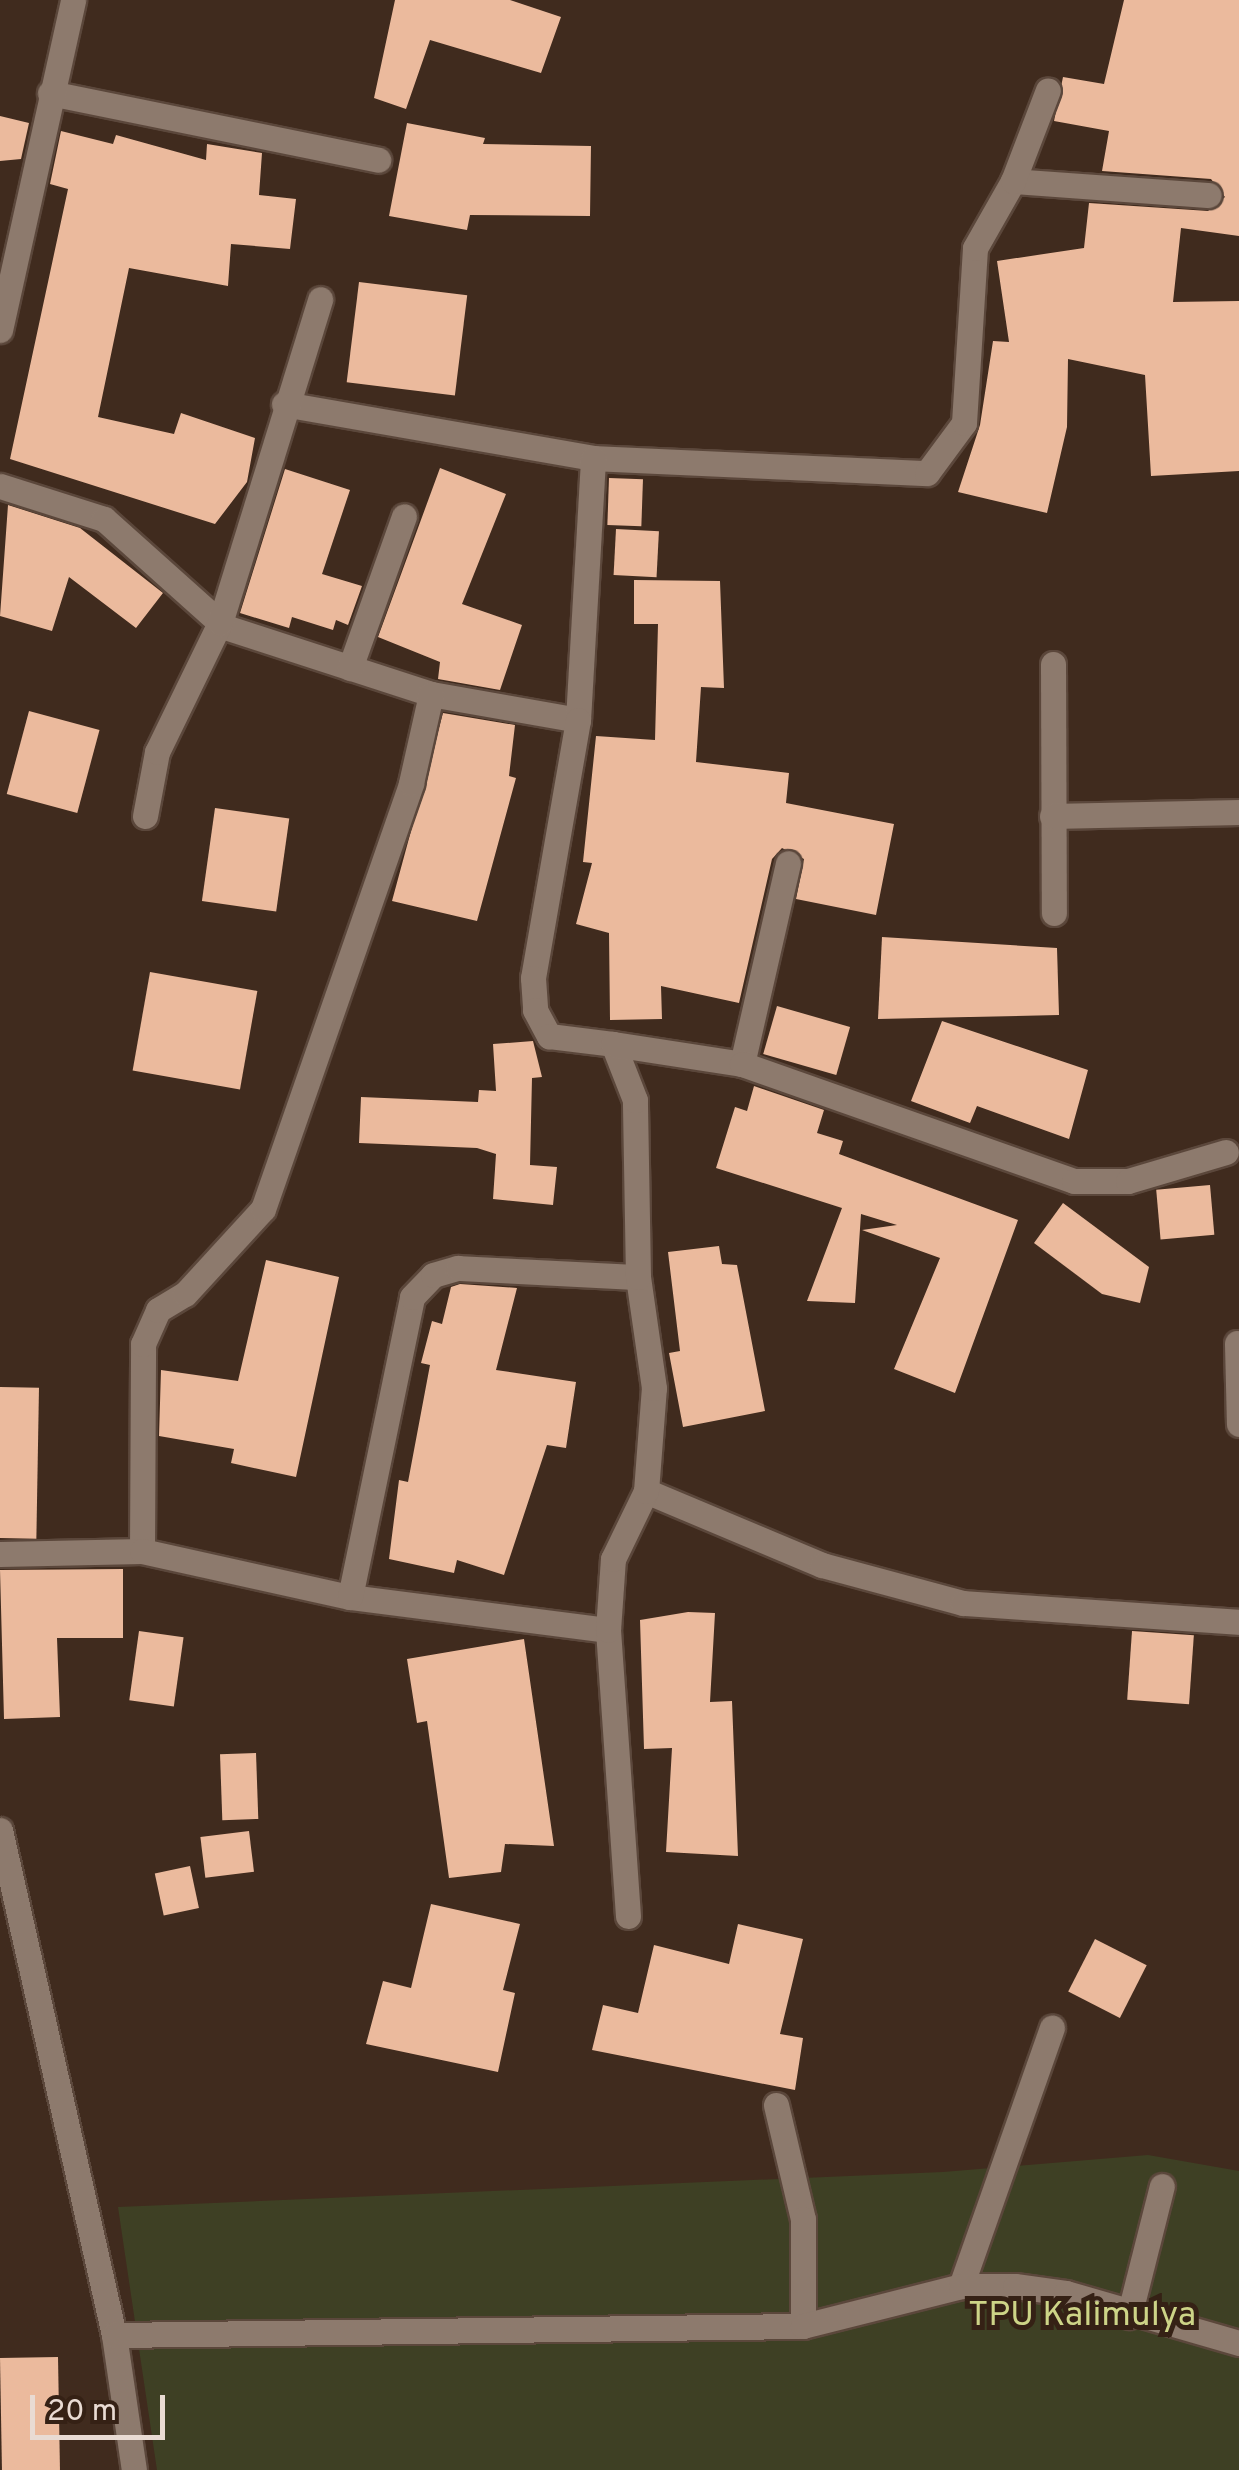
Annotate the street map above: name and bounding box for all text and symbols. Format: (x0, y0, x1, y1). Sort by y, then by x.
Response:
park label: TPU Kalimulya (968, 2295, 1196, 2337)
scale bar (35, 2375, 170, 2437)
text: 20 m (47, 2394, 117, 2431)

